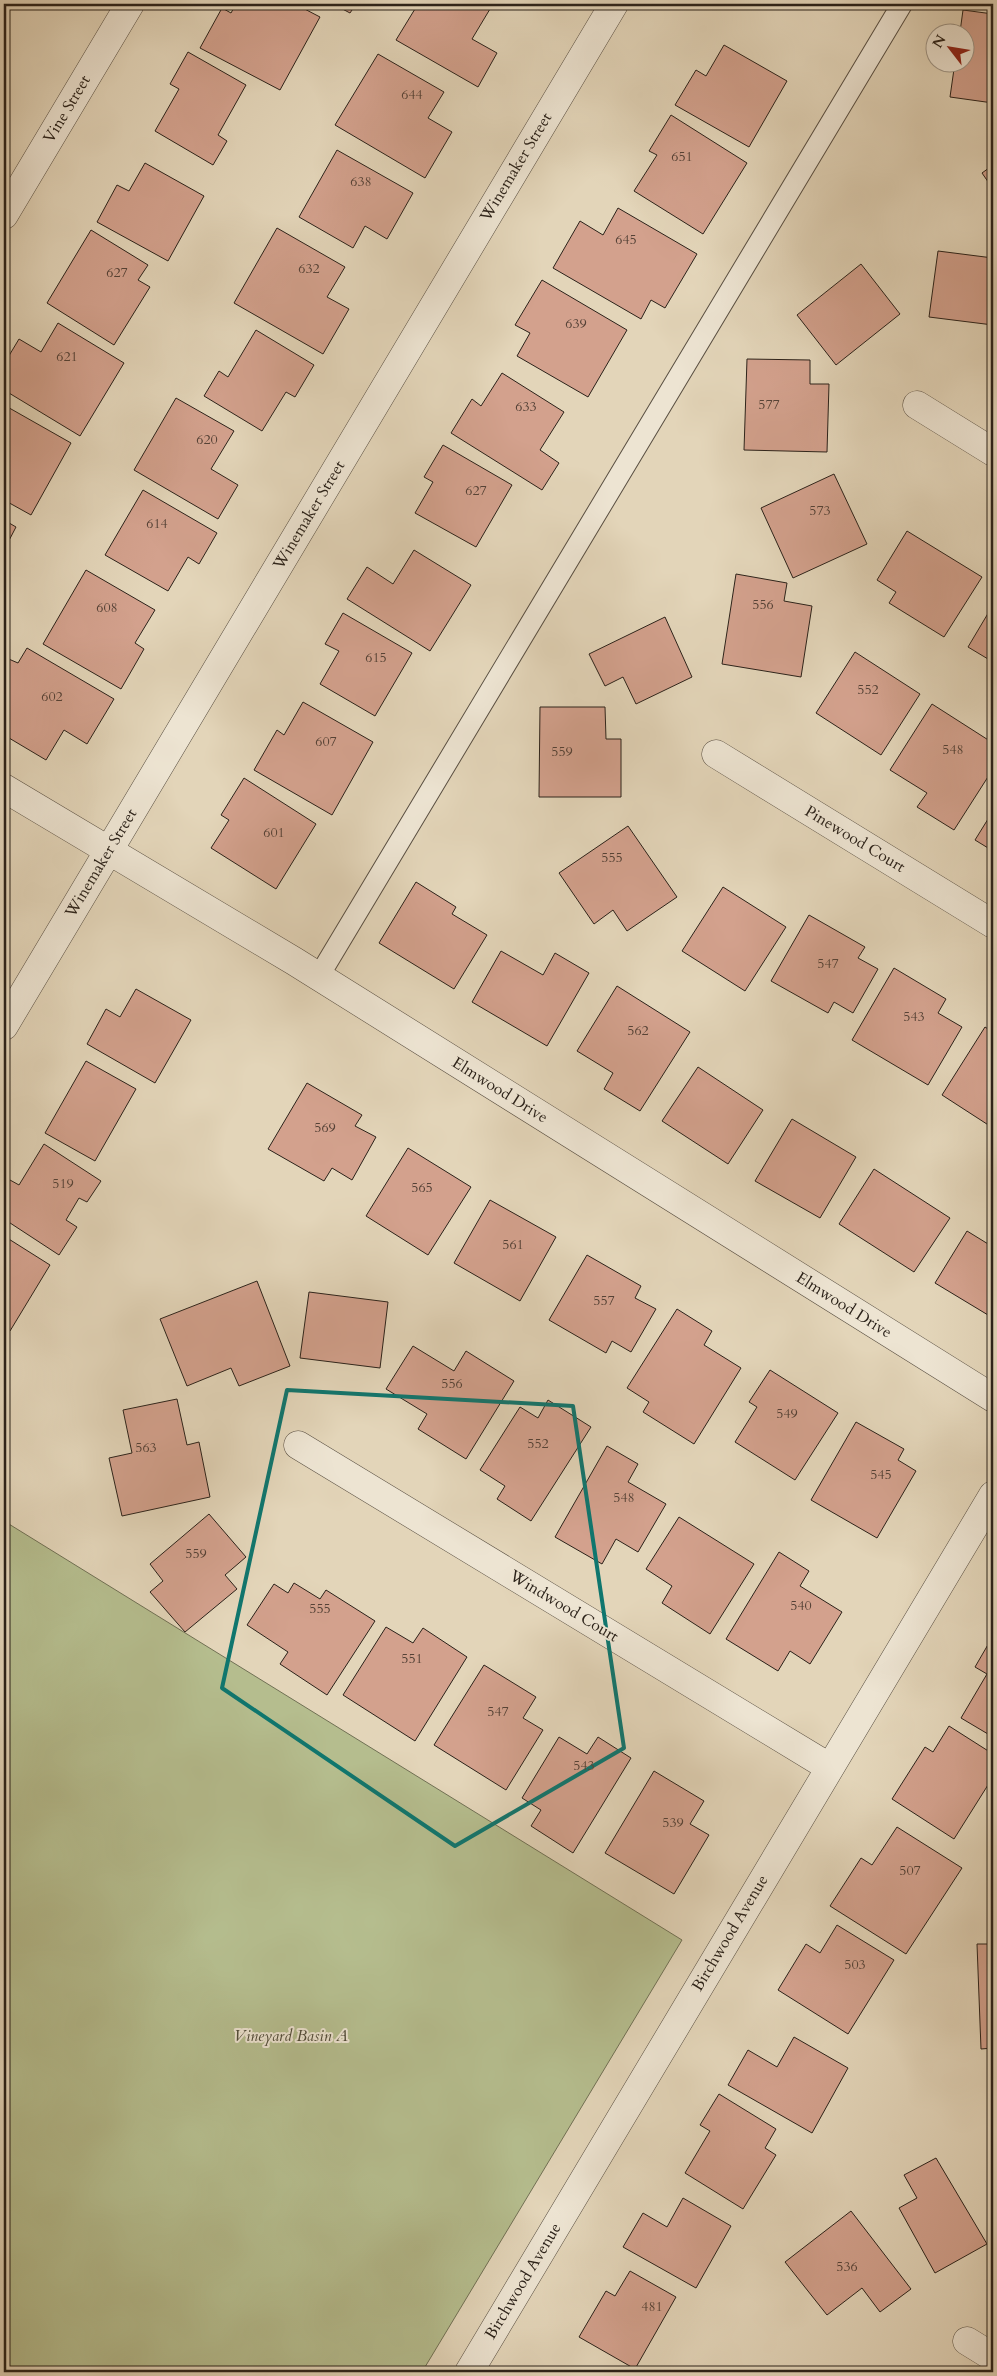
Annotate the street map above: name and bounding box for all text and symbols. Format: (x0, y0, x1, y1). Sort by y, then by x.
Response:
north arrow (924, 22, 974, 72)
text: N (928, 31, 951, 52)
street label: Vine Street (38, 71, 96, 147)
house number: 644 (401, 85, 423, 104)
street label: Winemaker Street (474, 108, 557, 226)
house number: 651 (671, 147, 693, 166)
house number: 638 (350, 172, 372, 191)
house number: 645 (615, 230, 637, 249)
house number: 632 (298, 259, 320, 278)
house number: 627 (106, 263, 128, 282)
house number: 639 (565, 314, 587, 333)
house number: 621 (56, 347, 78, 366)
house number: 577 (758, 395, 780, 414)
house number: 633 (515, 397, 537, 416)
house number: 620 (196, 430, 218, 449)
street label: Winemaker Street (267, 456, 350, 574)
house number: 627 (465, 481, 487, 500)
house number: 573 (809, 501, 831, 520)
house number: 614 (146, 514, 168, 533)
house number: 556 (752, 595, 774, 614)
house number: 608 (96, 598, 118, 617)
house number: 615 (365, 648, 387, 667)
house number: 552 (857, 680, 879, 699)
house number: 602 (41, 687, 63, 706)
house number: 607 (315, 732, 337, 751)
house number: 548 (942, 740, 964, 759)
house number: 559 (551, 742, 573, 761)
street label: Pinewood Court (801, 800, 909, 878)
street label: Winemaker Street (59, 804, 142, 922)
house number: 601 (263, 823, 285, 842)
house number: 555 (601, 848, 623, 867)
house number: 547 (817, 954, 839, 973)
house number: 543 (903, 1007, 925, 1026)
house number: 562 (627, 1021, 649, 1040)
street label: Elmwood Drive (448, 1052, 552, 1128)
house number: 569 (314, 1118, 336, 1137)
house number: 519 (52, 1174, 74, 1193)
house number: 565 (411, 1178, 433, 1197)
house number: 561 (502, 1235, 524, 1254)
street label: Elmwood Drive (792, 1267, 896, 1343)
house number: 557 (593, 1291, 615, 1310)
house number: 556 (441, 1374, 463, 1393)
house number: 549 (776, 1404, 798, 1423)
house number: 552 (527, 1434, 549, 1453)
house number: 563 (135, 1438, 157, 1457)
house number: 545 (870, 1465, 892, 1484)
house number: 548 (613, 1488, 635, 1507)
house number: 559 (185, 1544, 207, 1563)
street label: Windwood Court (505, 1564, 623, 1647)
house number: 540 (790, 1596, 812, 1615)
house number: 555 (309, 1599, 331, 1618)
house number: 551 (401, 1649, 423, 1668)
house number: 547 (487, 1702, 509, 1721)
house number: 543 (573, 1756, 595, 1775)
house number: 539 (662, 1813, 684, 1832)
house number: 507 (899, 1861, 921, 1880)
street label: Birchwood Avenue (687, 1871, 773, 1995)
house number: 503 (844, 1955, 866, 1974)
park label: Vineyard Basin A (234, 2025, 348, 2047)
street label: Birchwood Avenue (480, 2219, 566, 2343)
house number: 536 (836, 2257, 858, 2276)
house number: 481 (641, 2297, 663, 2316)

